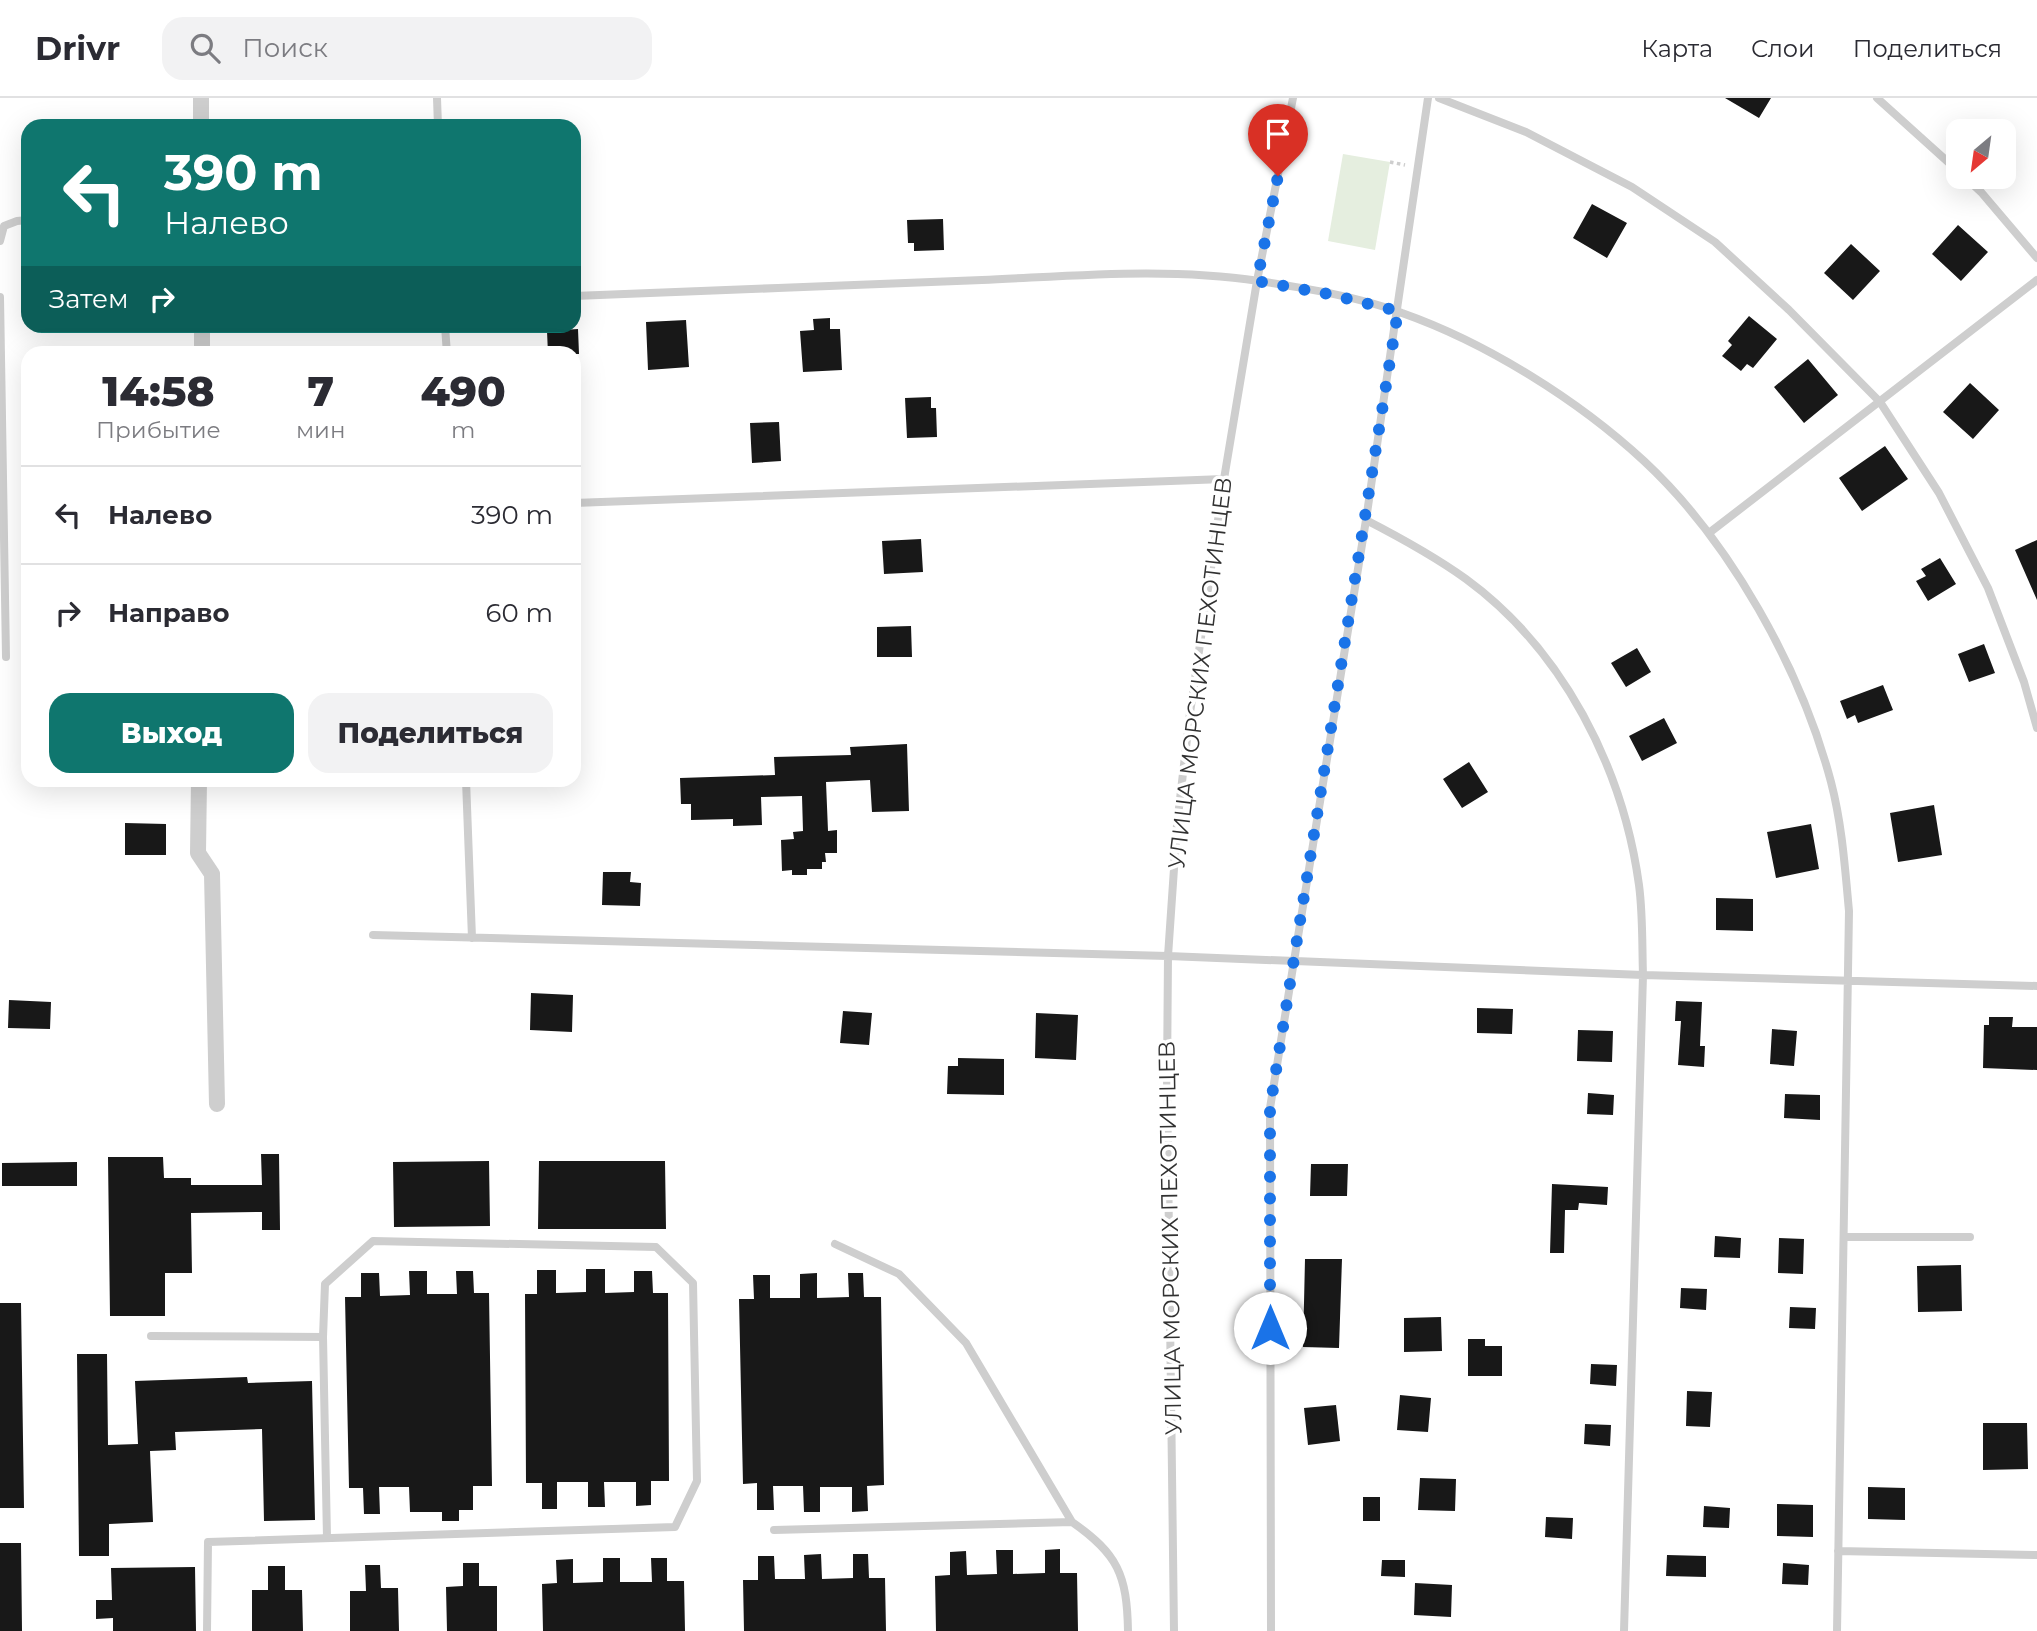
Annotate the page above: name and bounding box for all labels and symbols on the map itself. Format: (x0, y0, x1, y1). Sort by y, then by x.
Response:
pin (1248, 104, 1308, 176)
north arrow (1946, 119, 2016, 189)
street label: УЛИЦА МОРСКИХ ПЕХОТИНЦЕВ (1162, 476, 1238, 870)
street label: УЛИЦА МОРСКИХ ПЕХОТИНЦЕВ (1153, 1041, 1187, 1435)
position arrow (1233, 1291, 1307, 1365)

